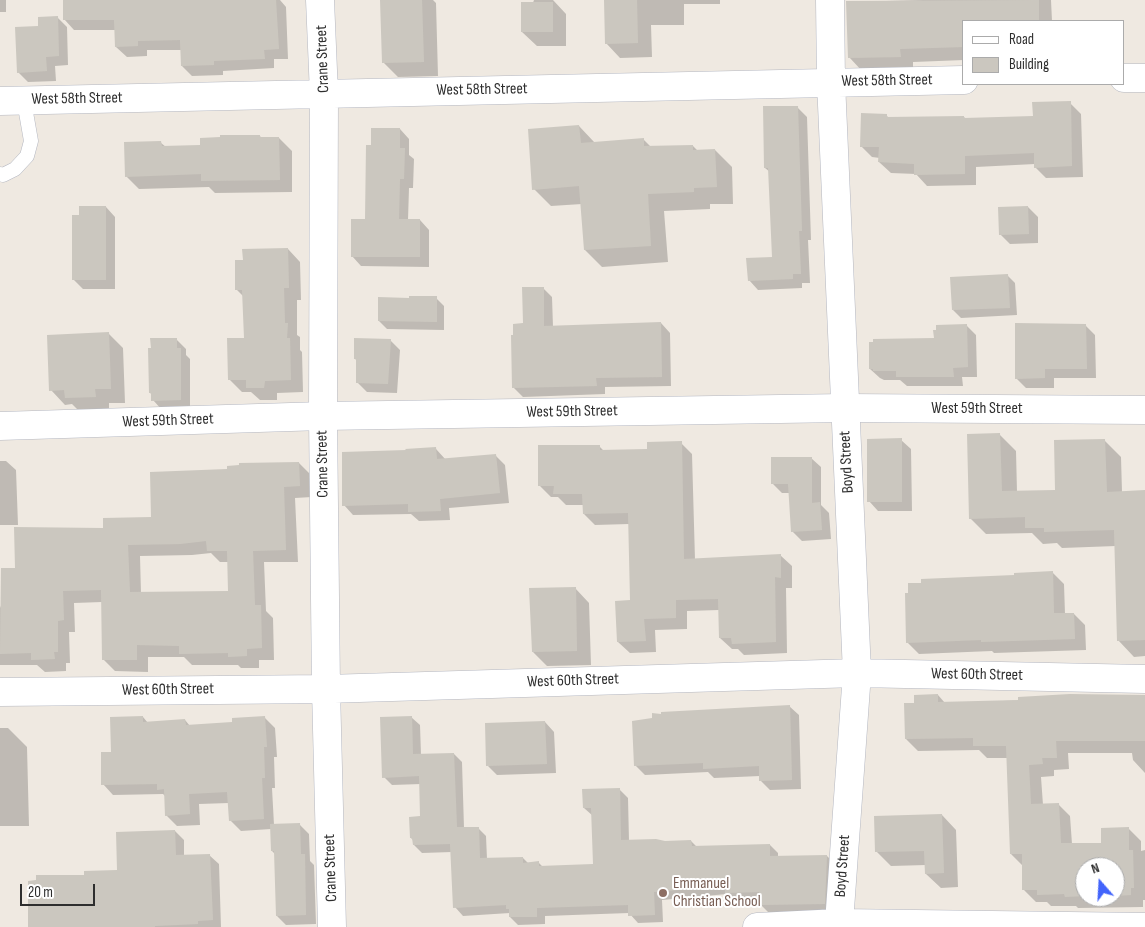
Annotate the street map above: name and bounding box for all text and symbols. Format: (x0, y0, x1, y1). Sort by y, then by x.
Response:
legend (962, 20, 1125, 85)
street label: Crane Street (312, 25, 334, 93)
text: Road (1009, 30, 1034, 49)
text: Building (1009, 55, 1049, 74)
street label: West 58th Street (841, 71, 933, 91)
street label: West 58th Street (436, 80, 528, 100)
street label: West 58th Street (31, 89, 123, 109)
street label: West 59th Street (931, 399, 1023, 419)
street label: West 59th Street (526, 402, 618, 422)
street label: West 59th Street (122, 410, 214, 432)
street label: Crane Street (313, 430, 333, 498)
street label: Boyd Street (836, 430, 858, 494)
street label: West 60th Street (931, 665, 1023, 685)
street label: West 60th Street (527, 670, 619, 692)
street label: West 60th Street (122, 680, 214, 700)
street label: Crane Street (320, 834, 342, 902)
street label: Boyd Street (831, 834, 855, 898)
north arrow (1075, 857, 1125, 907)
text: N (1089, 859, 1102, 878)
scale bar (22, 874, 98, 906)
place label: Emmanuel Christian School (673, 874, 761, 912)
text: 20 m (28, 883, 53, 902)
marker: Emmanuel Christian School (657, 887, 669, 899)

